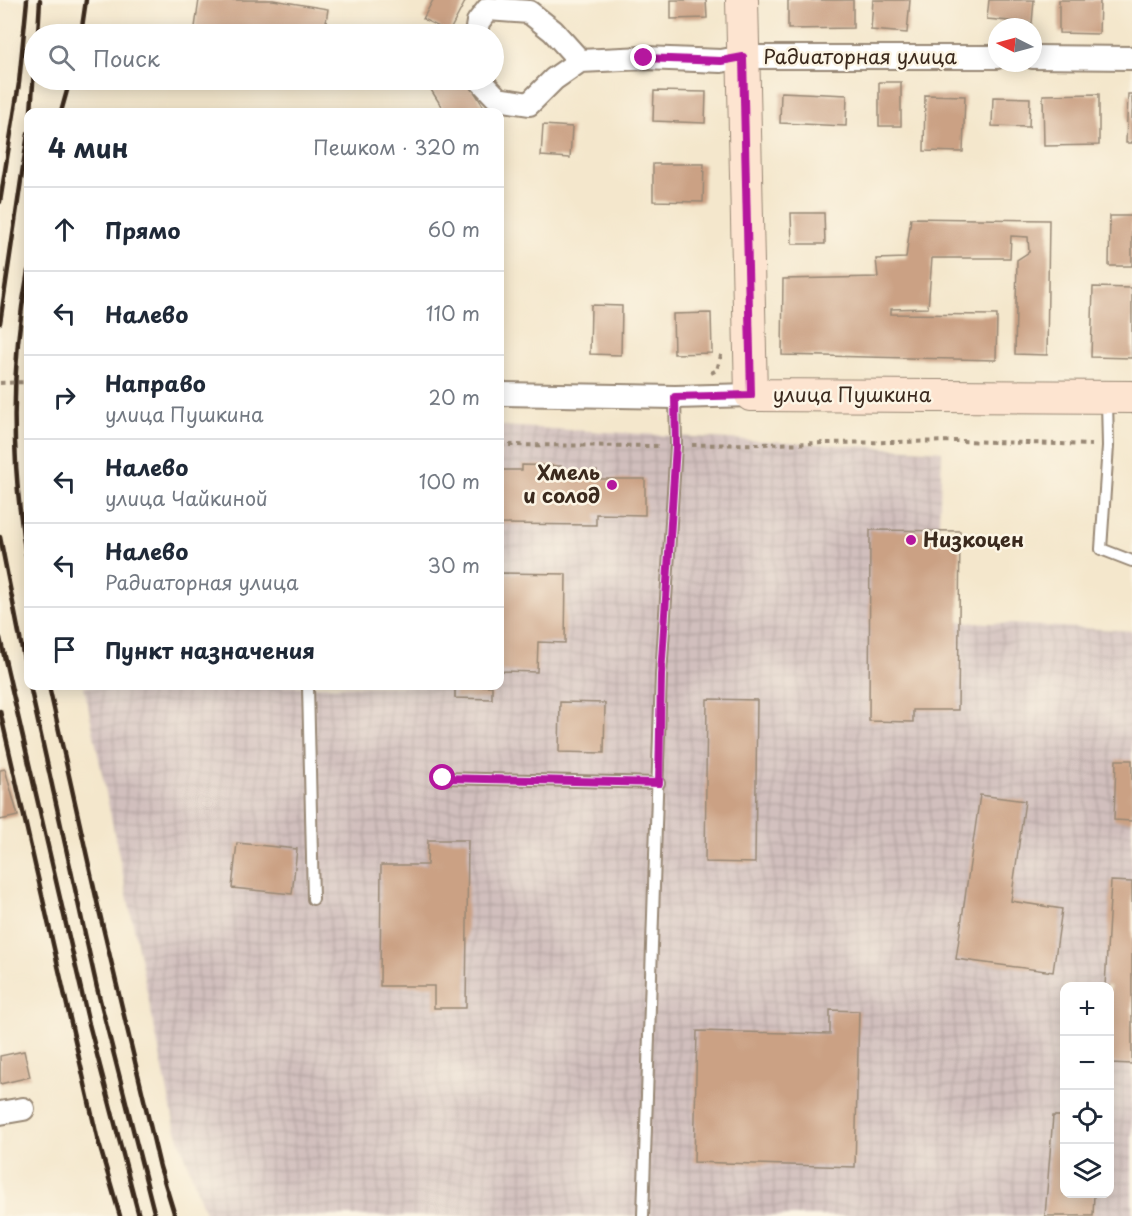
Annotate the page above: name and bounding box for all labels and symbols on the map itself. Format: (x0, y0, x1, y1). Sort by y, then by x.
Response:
north arrow (988, 18, 1042, 72)
street label: Радиаторная улица (763, 41, 957, 71)
route end (630, 44, 656, 70)
street label: улица Пушкина (773, 379, 932, 409)
place label: Хмель и солод (523, 457, 600, 510)
marker: Хмель и солод (605, 478, 619, 492)
place label: Низкоцен (923, 524, 1024, 554)
marker: Низкоцен (904, 533, 918, 547)
route start (429, 764, 455, 790)

